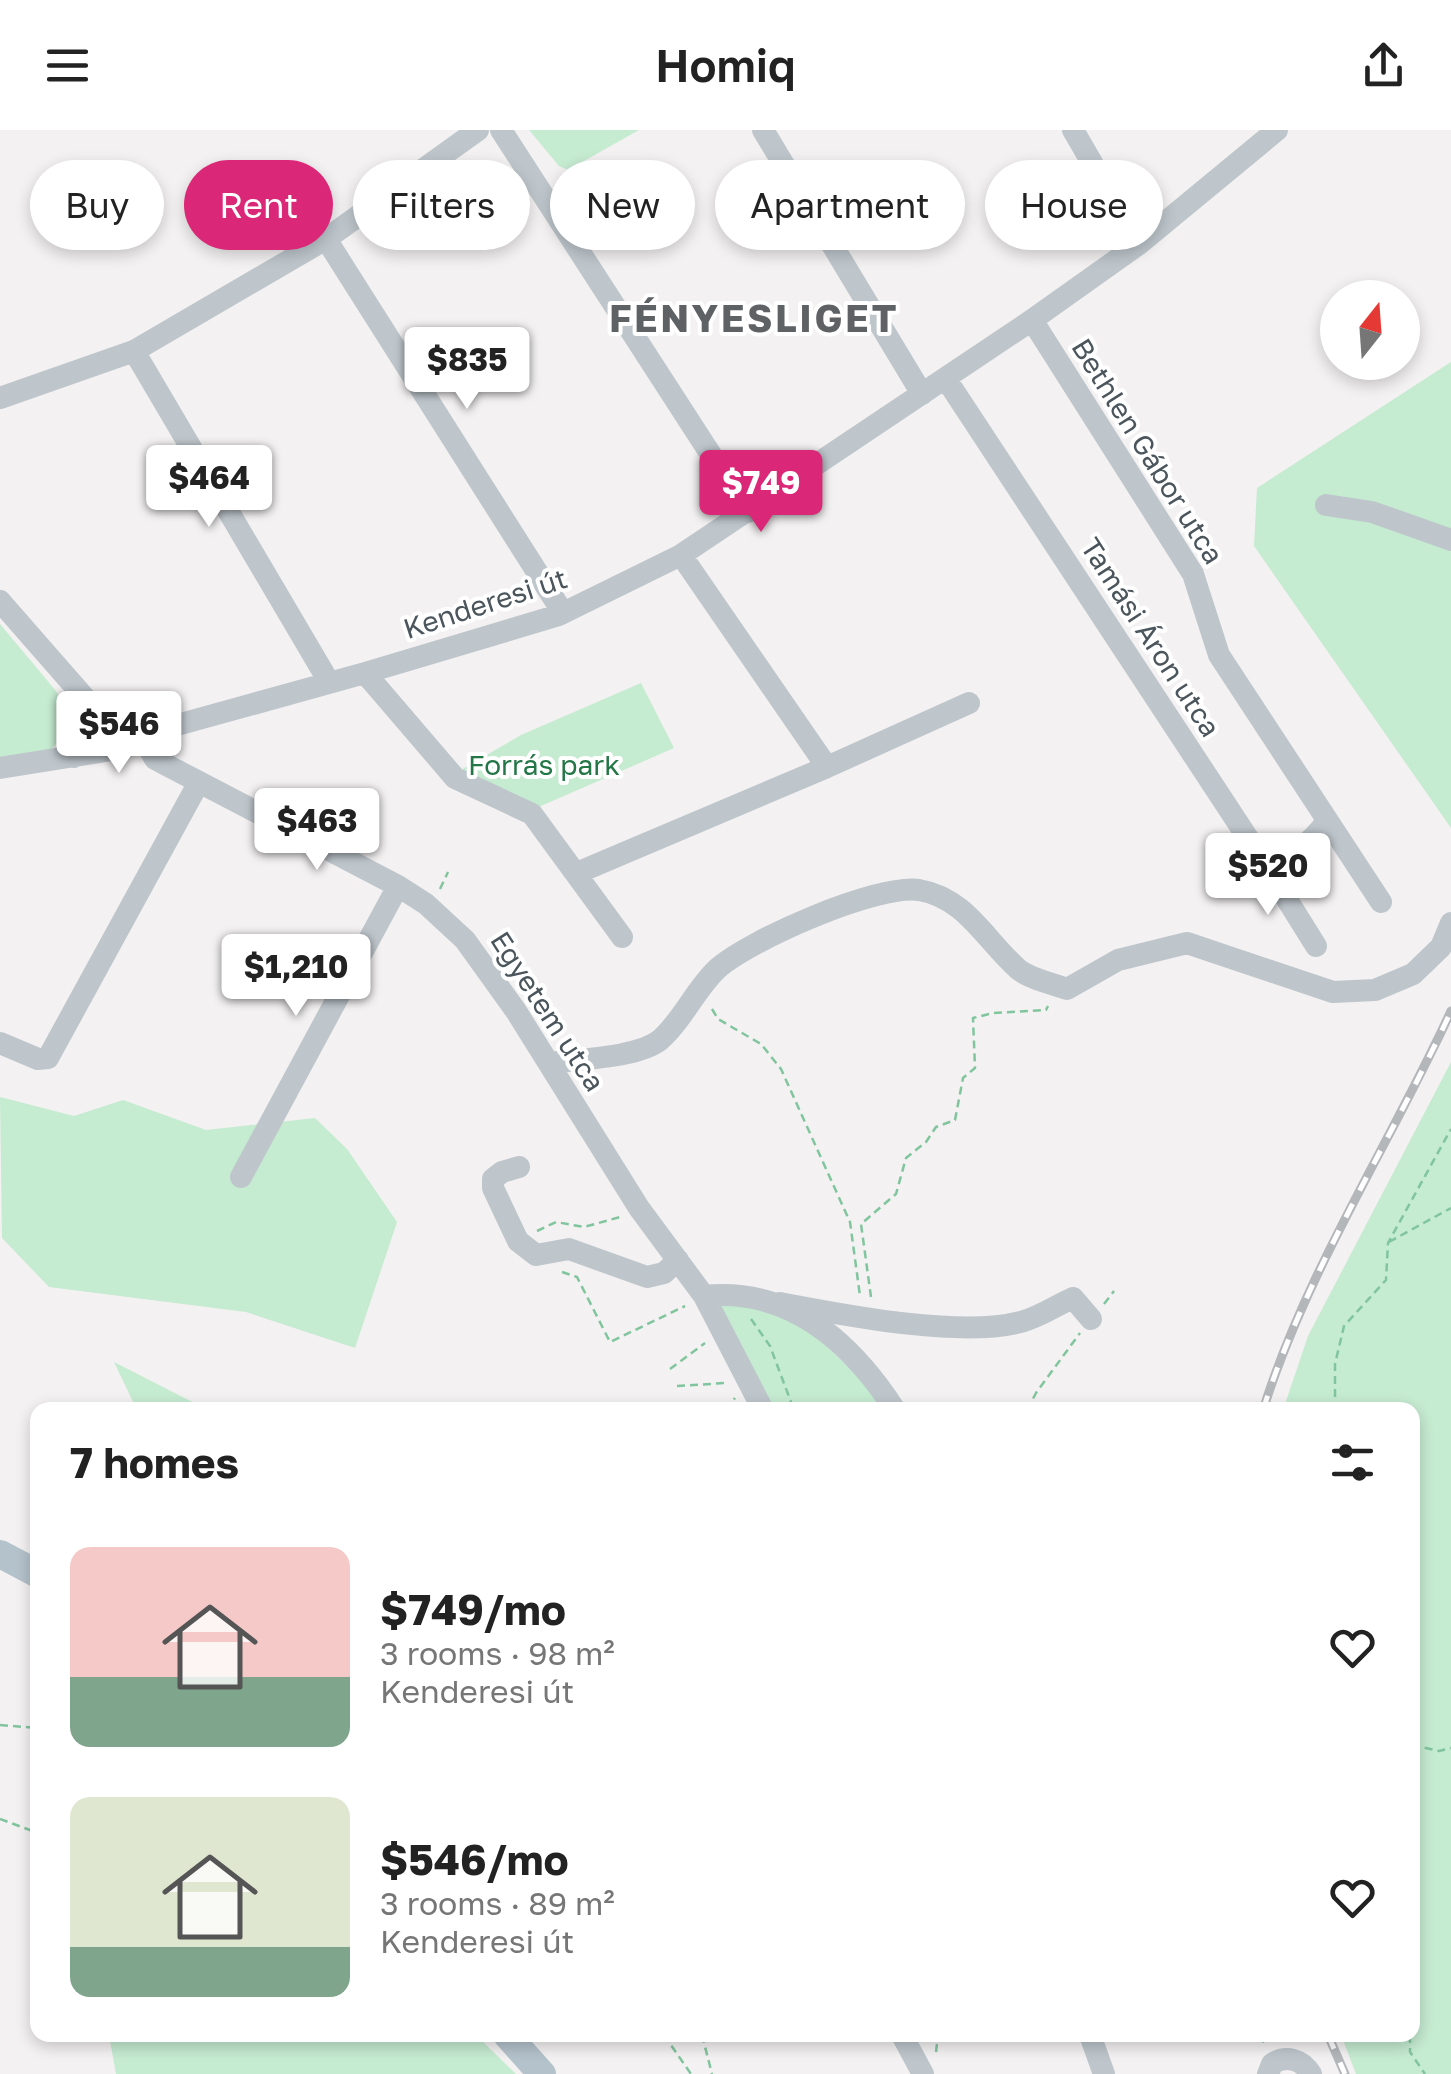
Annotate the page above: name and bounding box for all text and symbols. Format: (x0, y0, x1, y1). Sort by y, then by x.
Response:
icon: menu (40, 38, 95, 93)
text: Homiq (655, 38, 796, 92)
icon: share (1356, 38, 1411, 93)
chip: Buy (30, 160, 164, 250)
chip: Rent (184, 160, 333, 250)
chip: Filters (353, 160, 530, 250)
chip: New (550, 160, 695, 250)
chip: Apartment (715, 160, 965, 250)
chip: House (985, 160, 1163, 250)
north arrow (1320, 280, 1420, 380)
map controls (1320, 280, 1420, 380)
district label: FÉNYESLIGET (609, 295, 899, 340)
pin: $835 (408, 327, 526, 412)
street label: Bethlen Gábor utca (1065, 332, 1231, 570)
text: $835 (427, 340, 507, 378)
pin: $464 (150, 445, 268, 530)
pin: $749 (702, 450, 820, 535)
text: $464 (168, 458, 250, 496)
text: $749 (721, 463, 801, 501)
street label: Tamási Áron utca (1074, 531, 1228, 743)
street label: Kenderesi út (399, 561, 571, 645)
pin: $546 (60, 691, 178, 776)
text: $546 (78, 704, 160, 742)
park label: Forrás park (468, 748, 620, 781)
pin: $463 (258, 788, 376, 873)
text: $463 (276, 801, 358, 839)
pin: $520 (1209, 833, 1327, 918)
text: $520 (1227, 846, 1309, 884)
street label: Egyetem utca (484, 925, 612, 1097)
pin: $1,210 (215, 934, 377, 1019)
text: $1,210 (244, 947, 348, 985)
icon: filters (1325, 1435, 1380, 1490)
text: 7 homes (70, 1437, 239, 1487)
text: $749/mo (380, 1584, 566, 1634)
icon: home (150, 1587, 270, 1707)
icon: heart (1325, 1620, 1380, 1675)
text: 3 rooms · 98 m² (380, 1634, 615, 1672)
text: Kenderesi út (380, 1672, 574, 1710)
text: $546/mo (380, 1834, 569, 1884)
icon: home (150, 1837, 270, 1957)
icon: heart (1325, 1870, 1380, 1925)
text: 3 rooms · 89 m² (380, 1884, 615, 1922)
text: Kenderesi út (380, 1922, 574, 1960)

